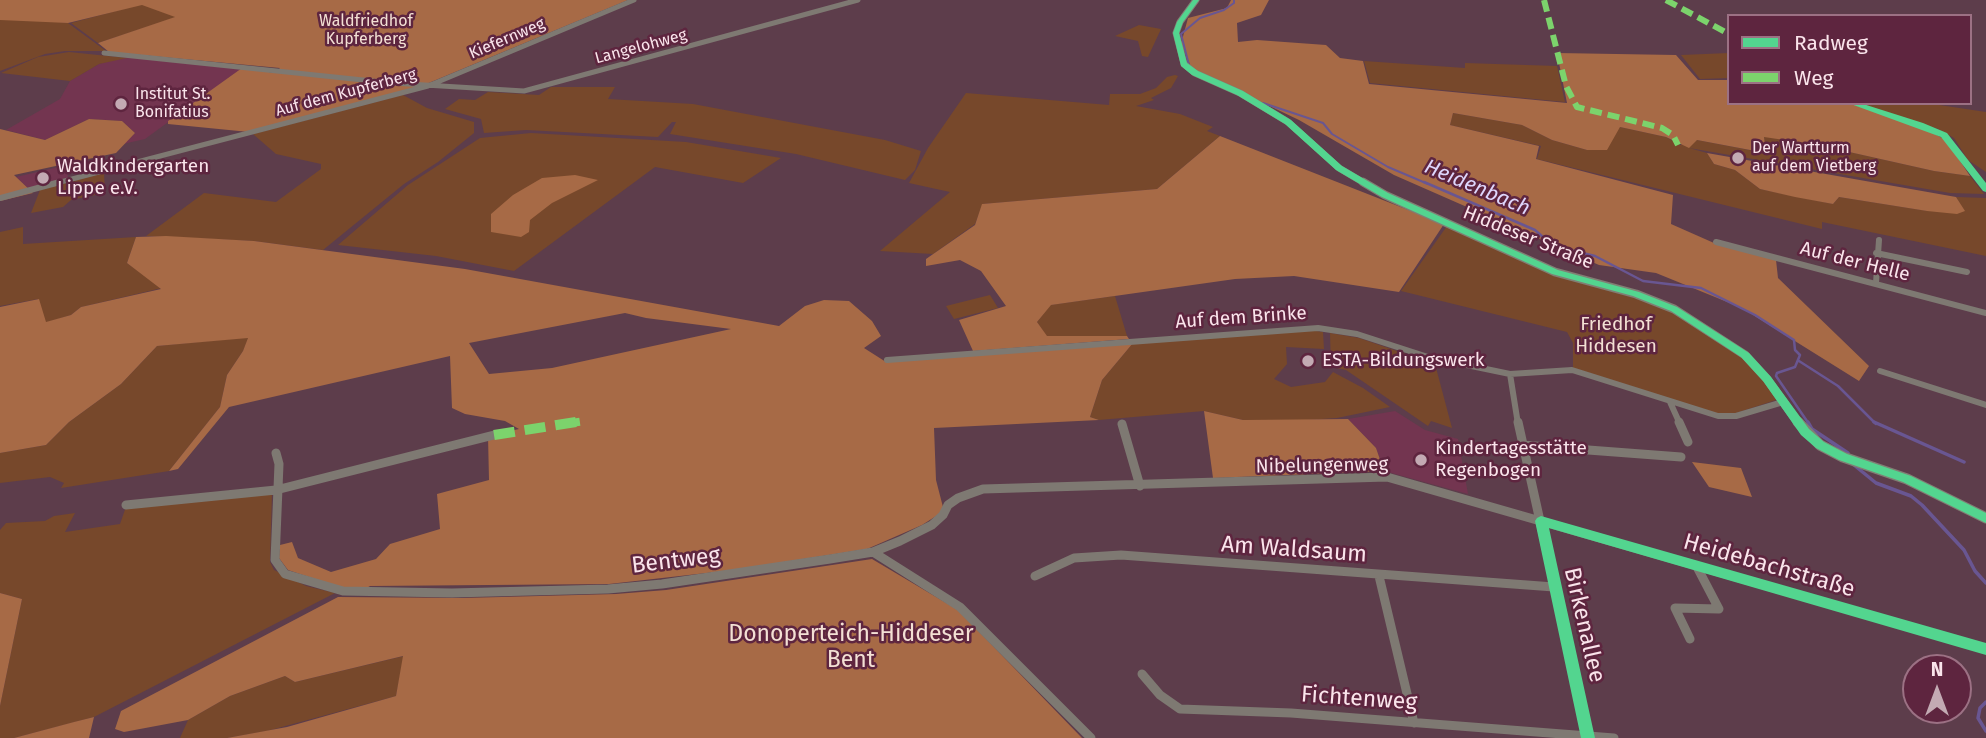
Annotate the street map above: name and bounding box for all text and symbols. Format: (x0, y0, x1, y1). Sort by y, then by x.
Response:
park label: Waldfriedhof Kupferberg (319, 12, 413, 50)
street label: Kiefernweg (466, 14, 548, 64)
legend (1727, 14, 1972, 105)
street label: Langelohweg (593, 25, 689, 69)
text: Radweg (1794, 30, 1868, 56)
street label: Auf dem Kupferberg (273, 65, 419, 121)
text: Weg (1794, 65, 1834, 91)
place label: Institut St. Bonifatius (135, 85, 210, 123)
marker: Institut St. Bonifatius (113, 96, 129, 112)
place label: Der Wartturm auf dem Vietberg (1752, 139, 1876, 177)
marker: Der Wartturm auf dem Vietberg (1730, 150, 1746, 166)
water label: Heidenbach (1420, 154, 1534, 222)
place label: Waldkindergarten Lippe e.V. (57, 156, 209, 200)
marker: Waldkindergarten Lippe e.V. (35, 170, 51, 186)
street label: Hiddeser Straße (1459, 201, 1597, 275)
street label: Auf der Helle (1798, 237, 1912, 287)
street label: Auf dem Brinke (1175, 302, 1307, 334)
park label: Friedhof Hiddesen (1575, 314, 1657, 358)
place label: ESTA-Bildungswerk (1322, 350, 1485, 372)
marker: ESTA-Bildungswerk (1300, 353, 1316, 369)
place label: Kindertagesstätte Regenbogen (1435, 438, 1587, 482)
marker: Kindertagesstätte Regenbogen (1413, 452, 1429, 468)
street label: Nibelungenweg (1255, 453, 1389, 479)
street label: Heidebachstraße (1680, 528, 1858, 604)
street label: Am Waldsaum (1220, 531, 1368, 569)
street label: Bentweg (630, 542, 722, 580)
street label: Birkenallee (1557, 565, 1611, 685)
park label: Donoperteich-Hiddeser Bent (728, 621, 974, 675)
north arrow (1902, 654, 1972, 724)
text: N (1931, 658, 1943, 681)
street label: Fichtenweg (1300, 681, 1418, 717)

